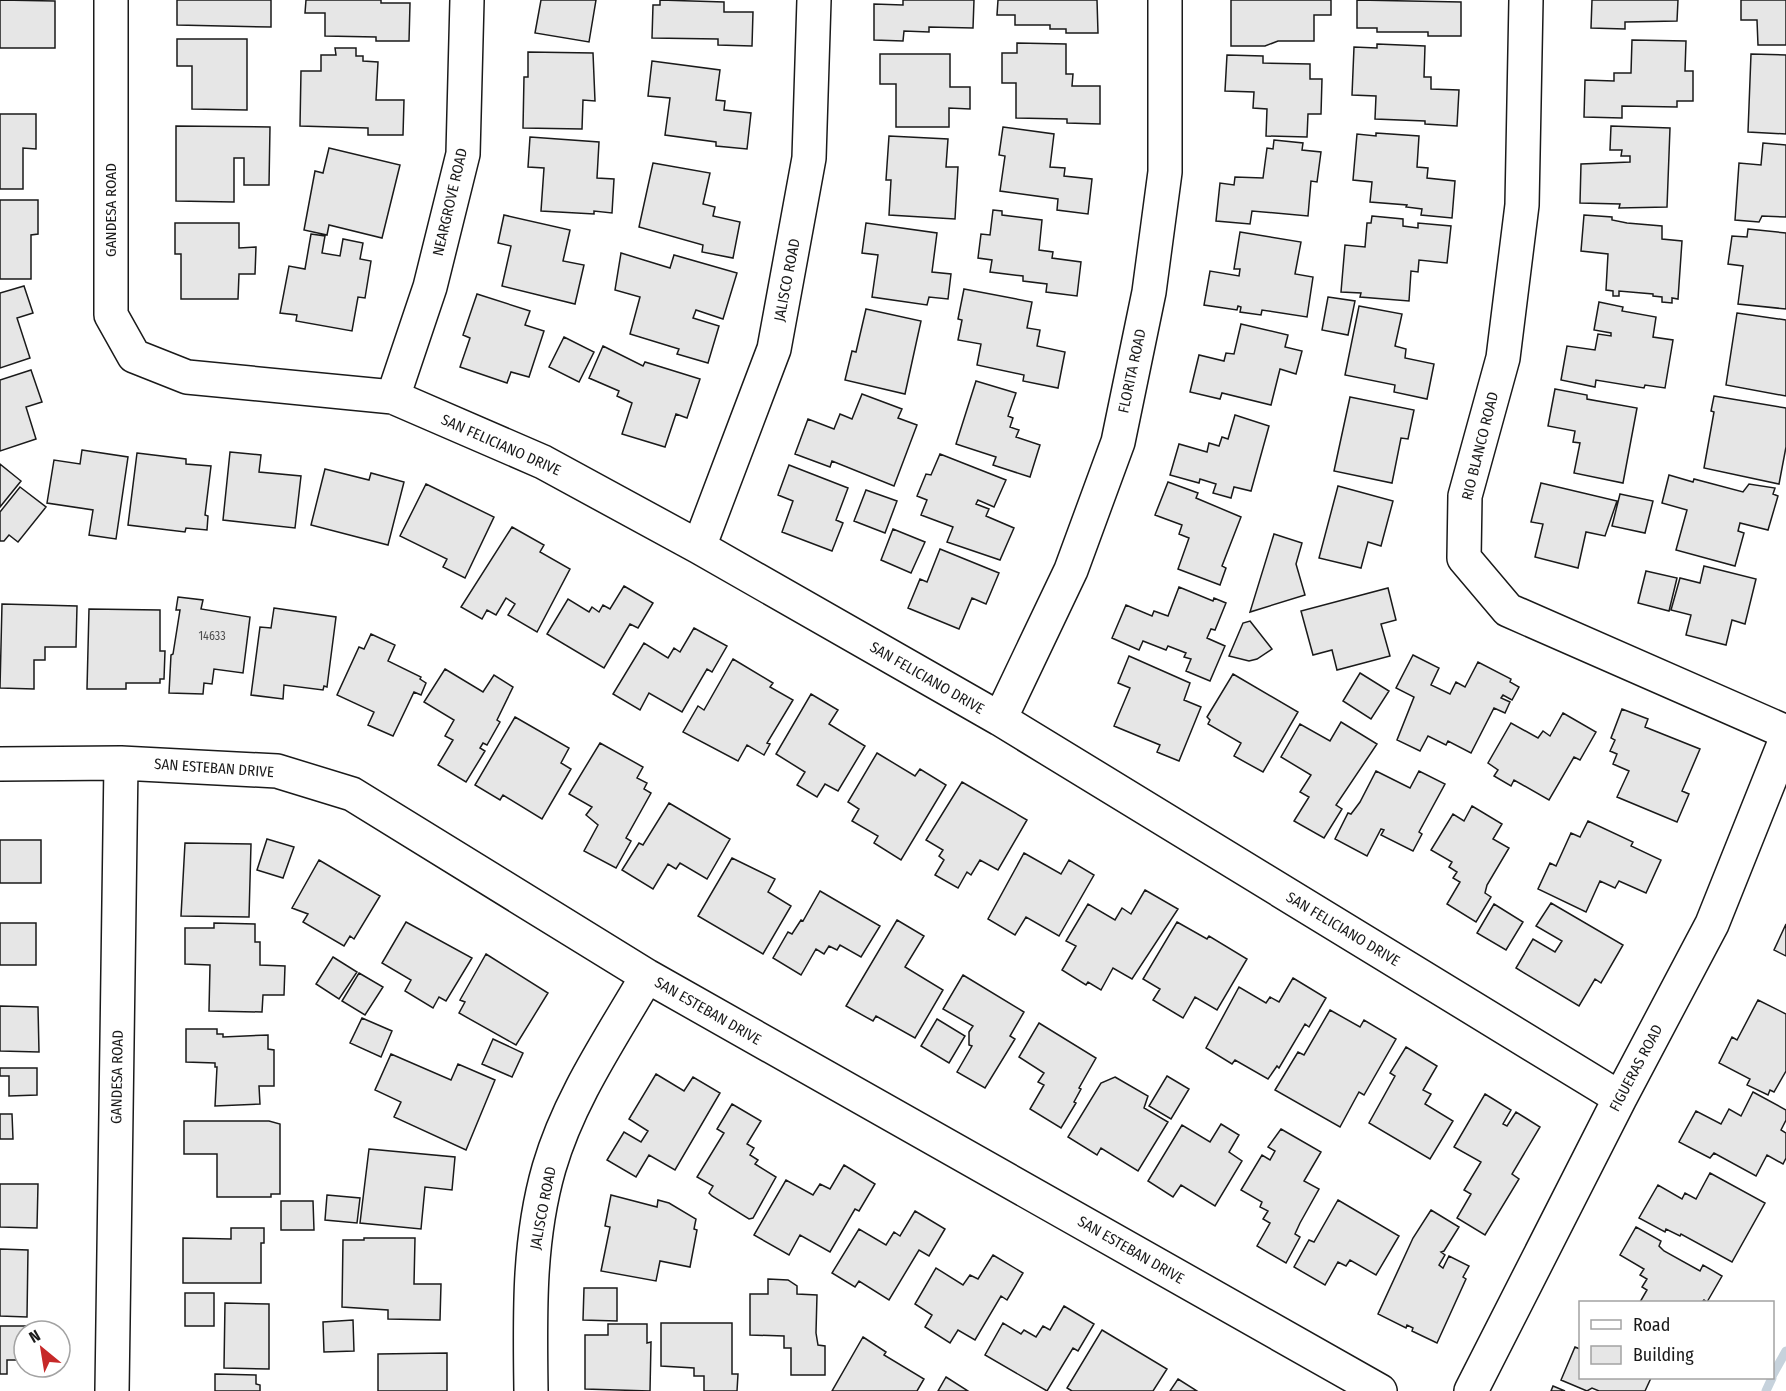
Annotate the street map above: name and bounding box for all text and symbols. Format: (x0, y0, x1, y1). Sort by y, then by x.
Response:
street label: NEARGROVE ROAD (429, 146, 471, 258)
street label: GANDESA ROAD (102, 163, 120, 257)
street label: JALISCO ROAD (770, 237, 804, 323)
street label: FLORITA ROAD (1114, 327, 1150, 415)
street label: RIO BLANCO ROAD (1458, 390, 1502, 502)
street label: SAN FELICIANO DRIVE (438, 411, 564, 479)
house number: 14633 (198, 629, 226, 643)
street label: SAN FELICIANO DRIVE (867, 638, 987, 718)
street label: SAN ESTEBAN DRIVE (154, 755, 274, 781)
street label: SAN FELICIANO DRIVE (1283, 888, 1403, 970)
street label: SAN ESTEBAN DRIVE (652, 973, 764, 1049)
street label: FIGUERAS ROAD (1606, 1021, 1666, 1115)
street label: GANDESA ROAD (107, 1030, 127, 1124)
street label: JALISCO ROAD (526, 1165, 560, 1251)
street label: SAN ESTEBAN DRIVE (1075, 1212, 1187, 1288)
legend (1579, 1301, 1774, 1379)
text: Road (1633, 1314, 1670, 1336)
north arrow (12, 1319, 72, 1379)
text: N (26, 1326, 44, 1347)
text: Building (1633, 1344, 1694, 1366)

